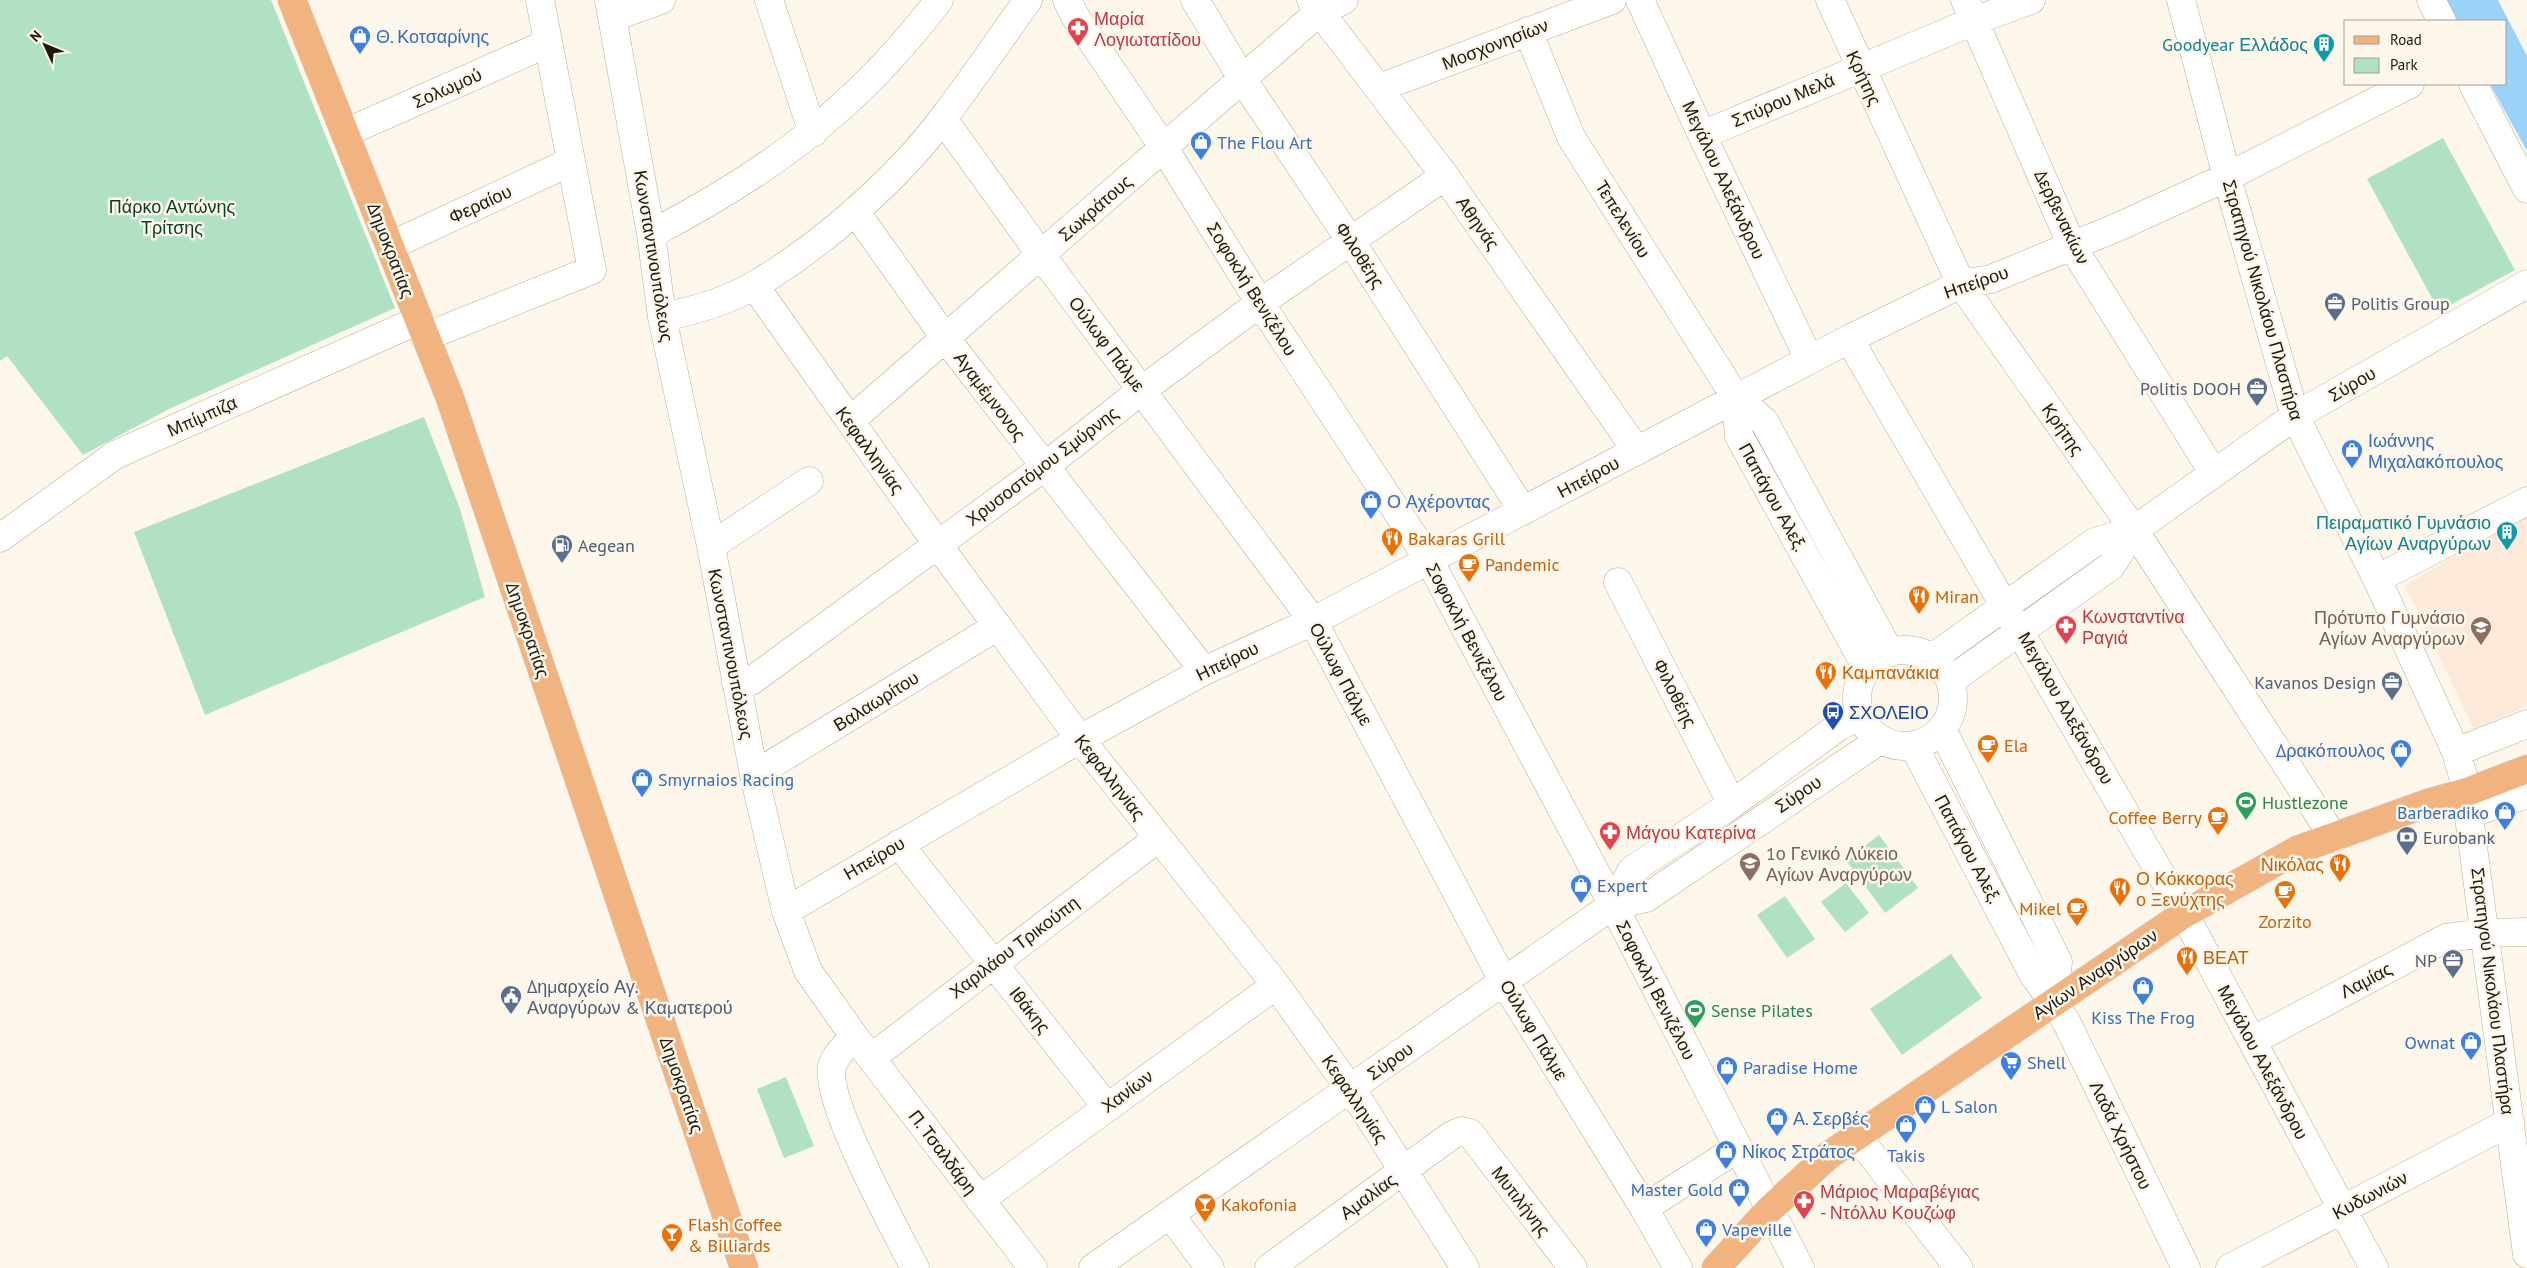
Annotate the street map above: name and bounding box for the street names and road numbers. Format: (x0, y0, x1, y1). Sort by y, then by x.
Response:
street label: Μοσχονησίων (1438, 13, 1552, 75)
street label: Κρήτης (1841, 47, 1887, 109)
street label: Σολωμού (409, 63, 485, 113)
street label: Σπύρου Μελά (1728, 68, 1838, 132)
street label: Μεγάλου Αλεξάνδρου (1677, 97, 1771, 263)
street label: Δερβενακίων (2029, 166, 2095, 268)
street label: Κωνσταντινουπόλεως (629, 168, 679, 344)
street label: Σωκράτους (1053, 170, 1137, 246)
street label: Τεπελενίου (1590, 176, 1656, 262)
street label: Στρατηγού Νικολάου Πλαστήρα (2218, 177, 2308, 423)
street label: Φεραίου (445, 179, 515, 229)
street label: Αθηνάς (1451, 192, 1505, 254)
street label: Δημοκρατίας (362, 199, 420, 301)
street label: Σοφοκλή Βενιζέλου (1202, 218, 1302, 360)
street label: Φιλοθέης (1330, 218, 1390, 292)
street label: Ηπείρου (1941, 260, 2011, 304)
street label: Ούλωφ Πάλμε (1064, 292, 1150, 396)
street label: Αγαμέμνονος (949, 347, 1031, 445)
street label: Σύρου (2324, 361, 2380, 407)
street label: Μπίμπιζα (164, 390, 240, 442)
street label: Κρήτης (2037, 399, 2089, 460)
street label: Χρυσοστόμου Σμύρνης (961, 401, 1123, 531)
street label: Κεφαλληνίας (831, 402, 910, 498)
street label: Παπάγου Αλεξ. (1734, 439, 1812, 555)
street label: Ηπείρου (1553, 451, 1623, 503)
street label: Σοφοκλή Βενιζέλου (1421, 559, 1513, 705)
street label: Κωνσταντινουπόλεως (703, 567, 759, 742)
street label: Δημοκρατίας (501, 579, 555, 681)
street label: Ούλωφ Πάλμε (1304, 619, 1378, 729)
street label: Μεγάλου Αλεξάνδρου (2013, 628, 2119, 788)
street label: Ηπείρου (1192, 636, 1262, 686)
street label: Φιλοθέης (1648, 655, 1702, 731)
street label: Βαλαωρίτου (829, 666, 923, 736)
street label: Κεφαλληνίας (1069, 730, 1151, 825)
street label: Σύρου (1770, 770, 1826, 818)
street label: Παπάγου Αλεξ. (1930, 790, 2006, 908)
street label: Ηπείρου (839, 831, 909, 885)
street label: Στρατηγού Νικολάου Πλαστήρα (2466, 866, 2520, 1116)
street label: Χαριλάου Τρικούπη (945, 891, 1083, 1003)
street label: Σοφοκλή Βενιζέλου (1611, 917, 1701, 1063)
street label: Αγίων Αναργύρων (2028, 924, 2162, 1024)
street label: Λαμίας (2336, 957, 2396, 1003)
street label: Ούλωφ Πάλμε (1495, 975, 1573, 1085)
street label: Μεγάλου Αλεξάνδρου (2212, 981, 2314, 1143)
street label: Ιθάκης (1005, 982, 1056, 1038)
street label: Δημοκρατίας (655, 1034, 709, 1136)
street label: Σύρου (1362, 1037, 1418, 1085)
street label: Κεφαλληνίας (1317, 1050, 1393, 1148)
street label: Χανίων (1097, 1065, 1157, 1117)
street label: Λαδά Χρήστου (2085, 1077, 2157, 1193)
street label: Π. Τσαλδάρη (904, 1105, 982, 1199)
street label: Μυτιλήνης (1486, 1161, 1556, 1241)
street label: Κυδωνιών (2328, 1166, 2412, 1224)
street label: Αμαλίας (1335, 1168, 1401, 1224)

